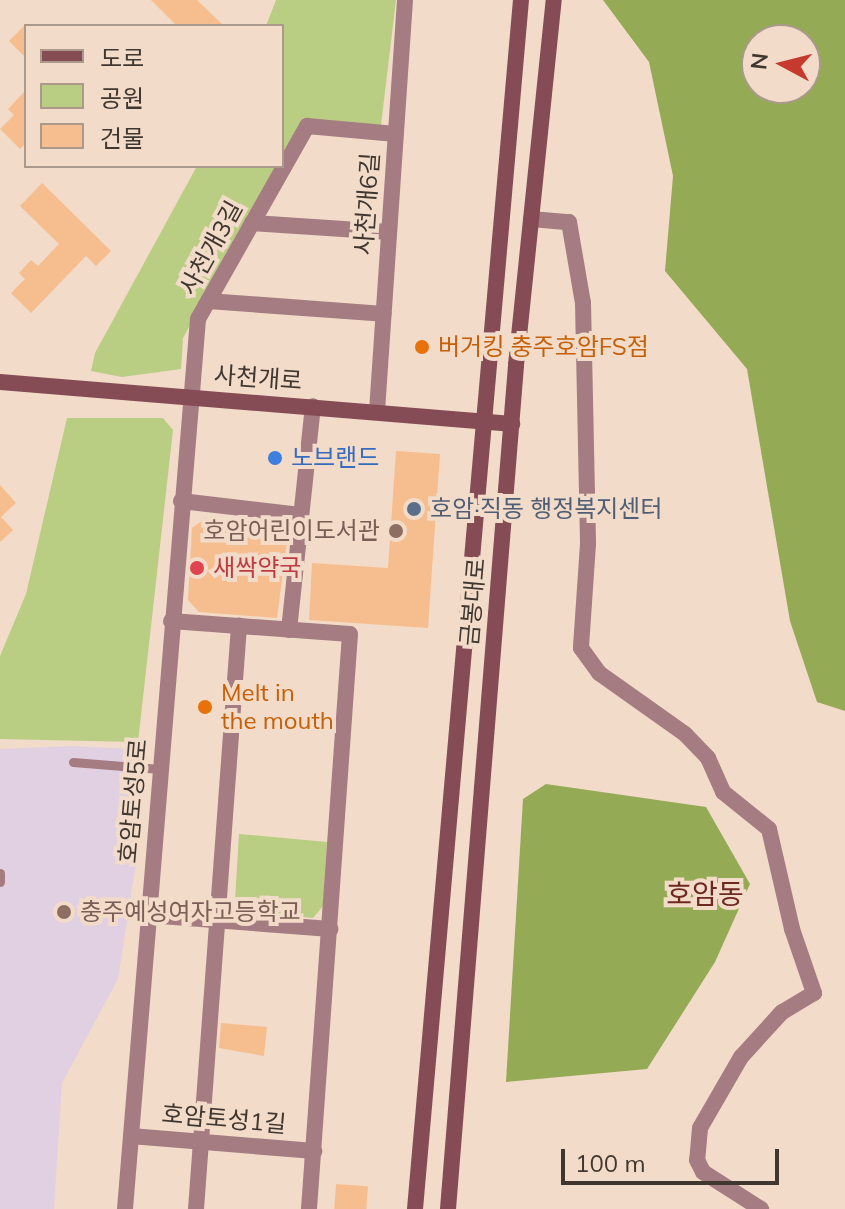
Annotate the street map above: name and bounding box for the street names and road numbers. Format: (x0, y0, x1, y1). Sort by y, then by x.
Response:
street label: 사천개6길 (349, 152, 385, 256)
street label: 사천개3길 (174, 196, 248, 300)
street label: 사천개로 (213, 361, 303, 395)
street label: 금봉대로 (455, 557, 491, 647)
street label: 호암토성5로 (113, 738, 153, 864)
street label: 호암토성1길 (161, 1099, 287, 1139)

